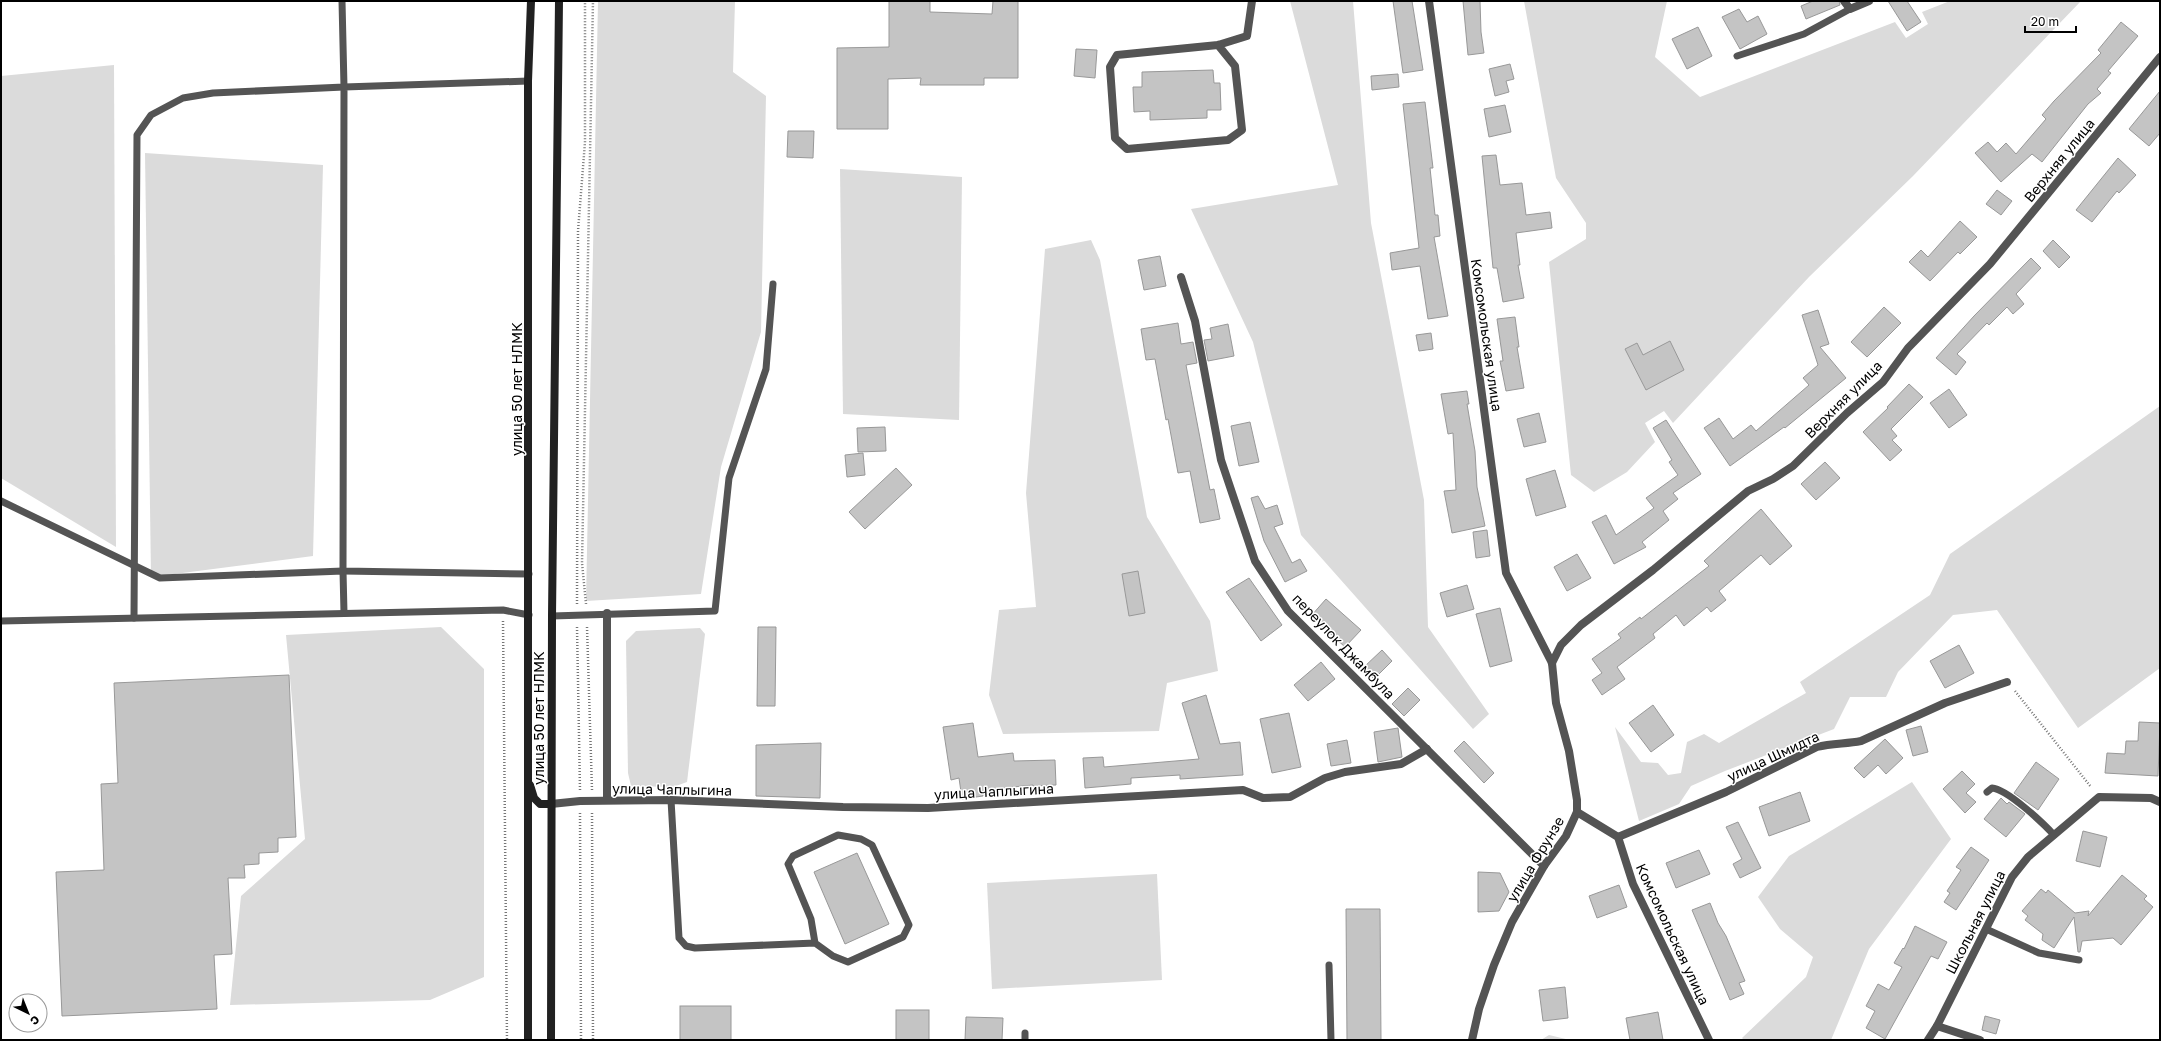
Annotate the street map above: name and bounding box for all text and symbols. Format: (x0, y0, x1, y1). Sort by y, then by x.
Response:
scale bar (2025, 8, 2076, 34)
text: 20 m (2031, 14, 2059, 29)
street label: Верхняя улица (2020, 115, 2098, 205)
street label: Комсомольская улица (1468, 258, 1506, 412)
street label: улица 50 лет НЛМК (508, 322, 525, 456)
street label: Верхняя улица (1801, 357, 1885, 441)
street label: переулок Джамбула (1289, 590, 1399, 702)
street label: улица 50 лет НЛМК (530, 651, 547, 785)
street label: улица Шмидта (1724, 727, 1822, 785)
street label: улица Чаплыгина (612, 779, 732, 799)
street label: улица Чаплыгина (934, 779, 1054, 803)
street label: улица Фрунзе (1503, 813, 1567, 905)
street label: Комсомольская улица (1633, 861, 1713, 1007)
street label: Школьная улица (1942, 867, 2008, 977)
north arrow (8, 993, 48, 1033)
text: С (28, 1013, 42, 1028)

